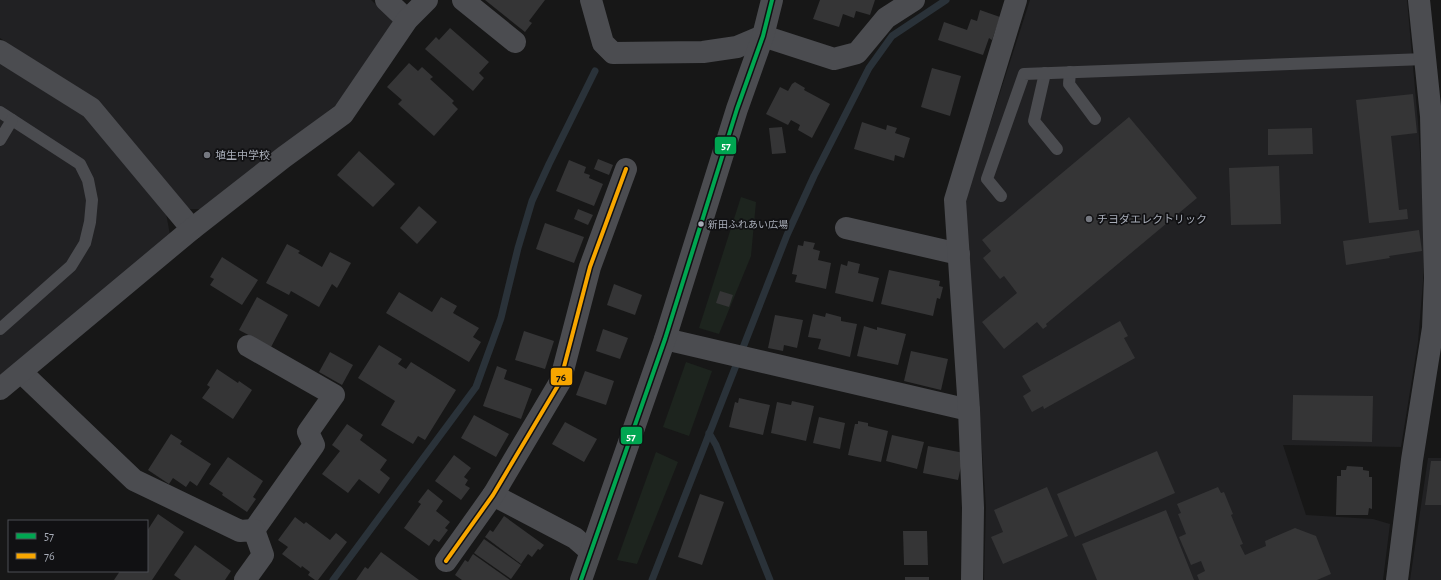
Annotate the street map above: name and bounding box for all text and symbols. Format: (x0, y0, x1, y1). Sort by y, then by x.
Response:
line badge: 57 (714, 136, 737, 155)
text: 57 (721, 140, 731, 151)
place label: 埴生中学校 (215, 149, 270, 161)
marker: 埴生中学校 (202, 150, 212, 160)
place label: チヨダエレクトリック (1097, 213, 1207, 225)
marker: チヨダエレクトリック (1084, 214, 1094, 224)
marker: 新田ふれあい広場 (696, 219, 706, 229)
place label: 新田ふれあい広場 (708, 219, 788, 230)
line badge: 76 (550, 367, 573, 386)
text: 76 (556, 372, 566, 383)
line badge: 57 (620, 426, 643, 445)
text: 57 (626, 431, 636, 442)
legend (8, 520, 148, 572)
text: 57 (44, 530, 54, 542)
text: 76 (44, 550, 55, 562)

